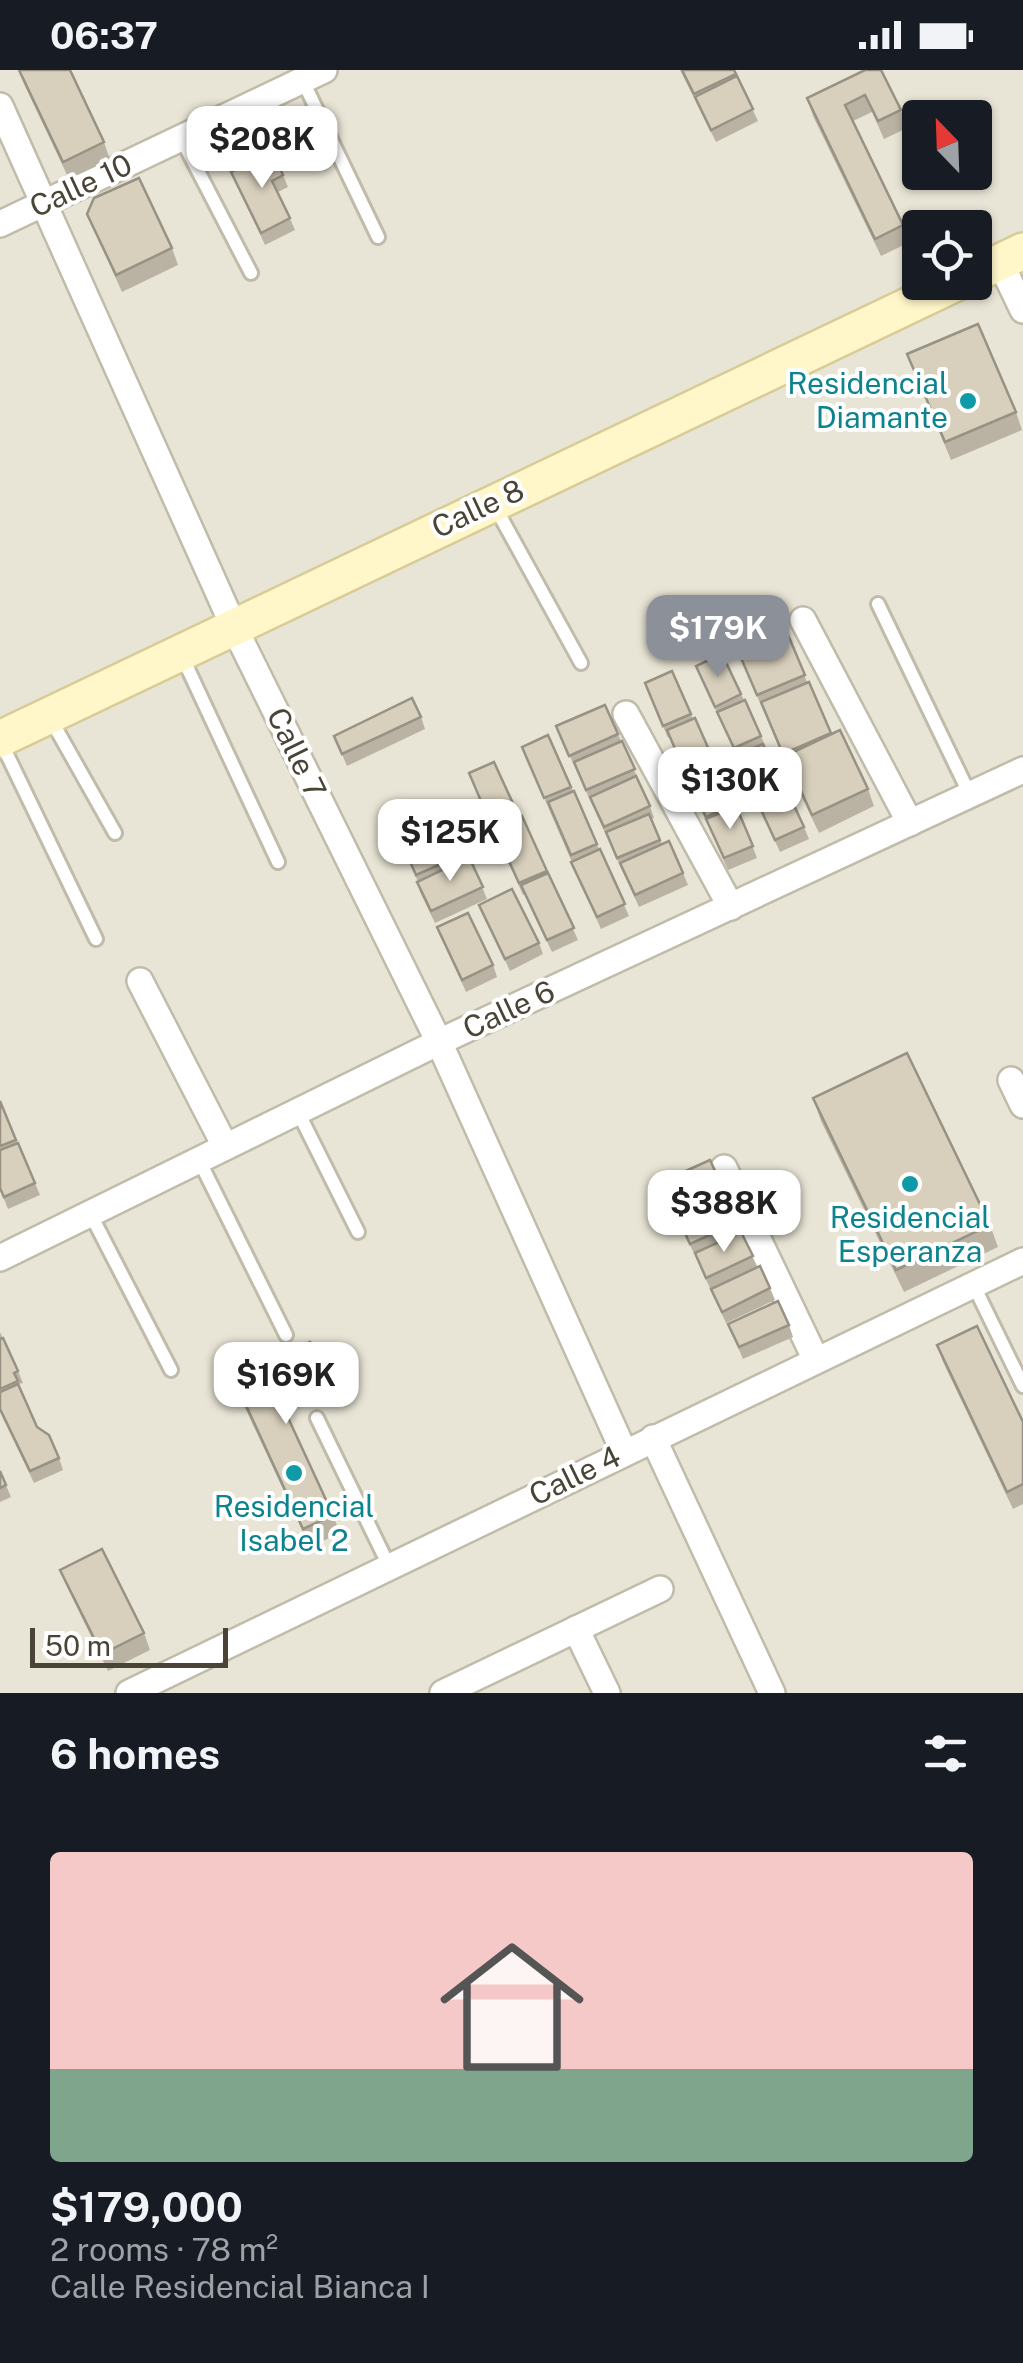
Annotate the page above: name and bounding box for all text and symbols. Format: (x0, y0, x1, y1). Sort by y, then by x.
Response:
text: 06:37 (50, 13, 158, 58)
north arrow (902, 100, 992, 190)
map controls (902, 100, 992, 300)
pin: $208K (192, 106, 332, 191)
text: $208K (208, 120, 316, 157)
street label: Calle 10 (24, 146, 137, 224)
button: locate (902, 210, 992, 300)
place label: Residencial Diamante (787, 365, 948, 435)
marker: Residencial Diamante (957, 390, 979, 412)
street label: Calle 8 (426, 471, 529, 545)
pin: $179K (648, 595, 788, 680)
text: $179K (668, 609, 768, 646)
street label: Calle 7 (260, 701, 334, 804)
pin: $130K (660, 747, 800, 832)
text: $130K (680, 761, 780, 798)
pin: $125K (380, 799, 520, 884)
text: $125K (400, 813, 500, 850)
street label: Calle 6 (457, 972, 560, 1046)
pin: $388K (654, 1170, 794, 1255)
marker: Residencial Esperanza (899, 1173, 921, 1195)
text: $388K (670, 1184, 778, 1221)
place label: Residencial Esperanza (830, 1199, 990, 1269)
pin: $169K (216, 1342, 356, 1427)
text: $169K (236, 1356, 336, 1393)
street label: Calle 4 (523, 1438, 626, 1513)
marker: Residencial Isabel 2 (283, 1462, 305, 1484)
place label: Residencial Isabel 2 (214, 1488, 374, 1558)
scale bar (30, 1623, 228, 1668)
text: 50 m (45, 1629, 111, 1662)
icon: filters (918, 1726, 973, 1781)
text: 6 homes (50, 1729, 220, 1778)
icon: home (422, 1917, 602, 2097)
text: $179,000 (50, 2182, 243, 2231)
text: 2 rooms · 78 m² (50, 2231, 278, 2268)
text: Calle Residencial Bianca I (50, 2268, 430, 2305)

